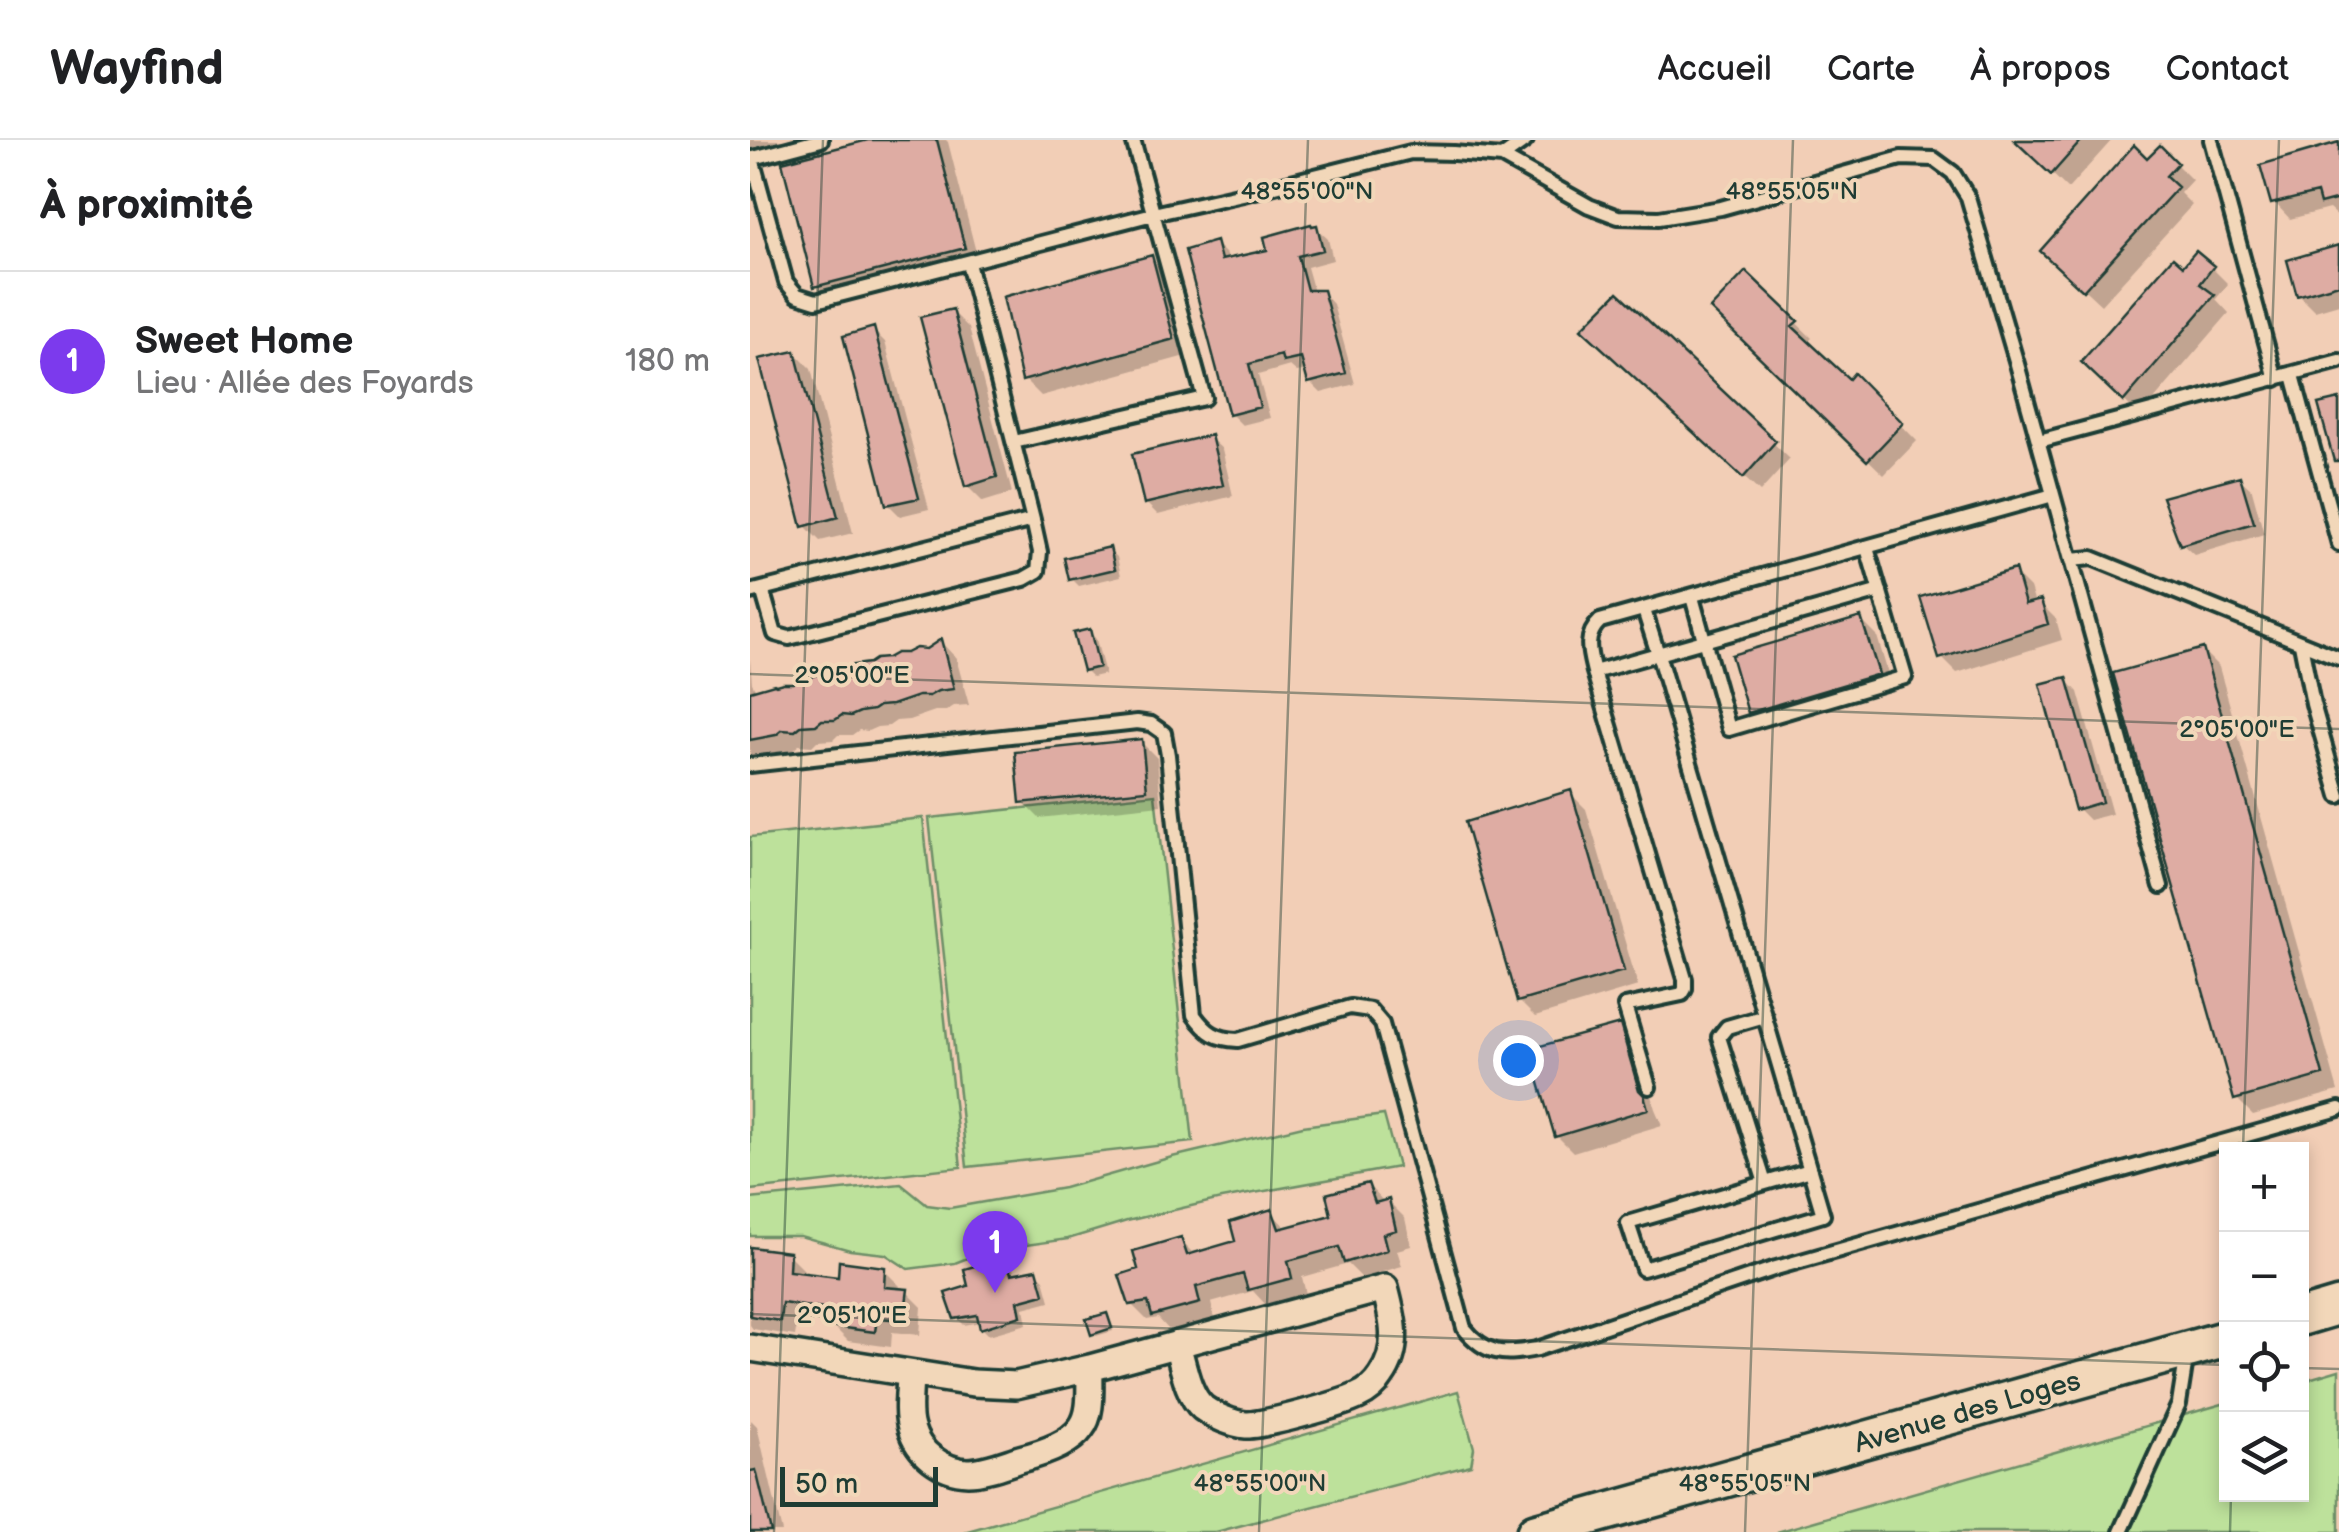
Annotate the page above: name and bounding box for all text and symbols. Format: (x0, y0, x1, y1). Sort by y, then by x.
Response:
text: Wayfind (50, 41, 224, 98)
text: Accueil (1658, 48, 1772, 91)
text: Carte (1827, 48, 1915, 91)
text: À propos (1970, 48, 2111, 91)
text: Contact (2166, 48, 2289, 91)
text: 48°55'00"N (1240, 176, 1374, 207)
text: 48°55'05"N (1726, 176, 1858, 207)
text: À proximité (40, 180, 253, 231)
text: Sweet Home (135, 319, 353, 364)
text: 1 (66, 342, 79, 381)
text: 180 m (625, 342, 710, 381)
text: Lieu · Allée des Foyards (135, 364, 474, 403)
text: 2°05'00"E (794, 660, 910, 691)
text: 2°05'00"E (2179, 714, 2295, 745)
your location (1493, 1035, 1544, 1086)
map controls (2219, 1142, 2309, 1502)
button: + (2219, 1142, 2309, 1232)
pin: 1 (962, 1210, 1028, 1293)
button: − (2219, 1232, 2309, 1322)
text: 2°05'10"E (797, 1300, 907, 1331)
button: locate (2219, 1322, 2309, 1412)
street label: Avenue des Loges (1851, 1364, 2084, 1460)
button: layers (2219, 1412, 2309, 1502)
scale bar (780, 1462, 938, 1506)
text: 50 m (795, 1468, 858, 1501)
text: 48°55'00"N (1193, 1468, 1327, 1499)
text: 48°55'05"N (1679, 1468, 1811, 1499)

